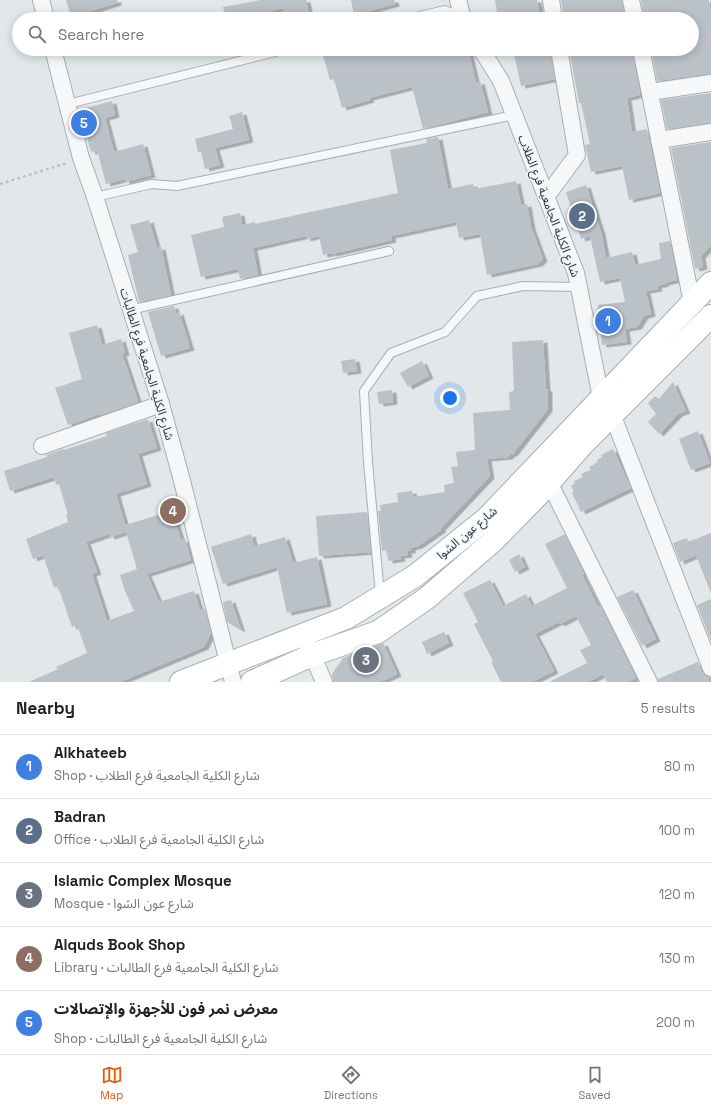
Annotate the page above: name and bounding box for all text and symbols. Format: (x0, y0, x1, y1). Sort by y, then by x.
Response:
search box (12, 12, 699, 56)
icon: search (26, 23, 48, 45)
text: Search here (58, 25, 144, 44)
pin: 5 (71, 108, 97, 138)
street label: شارع الكلية الجامعية فرع الطلاب (513, 132, 584, 280)
pin: 2 (569, 201, 595, 231)
street label: شارع الكلية الجامعية فرع الطالبات (115, 286, 178, 442)
pin: 1 (595, 306, 621, 336)
your location (440, 388, 460, 408)
pin: 4 (160, 496, 186, 526)
street label: شارع عون الشوا (433, 503, 501, 564)
pin: 3 (353, 645, 379, 675)
text: Nearby (16, 697, 75, 719)
text: 5 results (641, 700, 695, 717)
text: Alkhateeb (54, 743, 127, 762)
text: 1 (26, 758, 32, 775)
text: 80 m (664, 758, 695, 775)
text: Shop · شارع الكلية الجامعية فرع الطلاب (54, 767, 260, 784)
text: Badran (54, 807, 106, 826)
text: 2 (25, 822, 33, 839)
text: 100 m (658, 822, 695, 839)
text: Office · شارع الكلية الجامعية فرع الطلاب (54, 831, 264, 848)
text: Islamic Complex Mosque (54, 871, 232, 890)
text: 3 (25, 886, 33, 903)
text: 120 m (659, 886, 695, 903)
text: Mosque · شارع عون الشوا (54, 895, 194, 912)
text: Alquds Book Shop (54, 935, 185, 954)
text: 4 (25, 950, 33, 967)
text: 130 m (659, 950, 695, 967)
text: Library · شارع الكلية الجامعية فرع الطالبات (54, 959, 279, 976)
text: معرض نمر فون للأجهزة والإتصالات (54, 999, 278, 1018)
text: 5 (25, 1014, 33, 1031)
text: 200 m (656, 1014, 695, 1031)
text: Shop · شارع الكلية الجامعية فرع الطالبات (54, 1030, 267, 1047)
tab: Map (100, 1064, 123, 1102)
tab: Directions (324, 1064, 378, 1102)
tab: Saved (579, 1064, 611, 1102)

